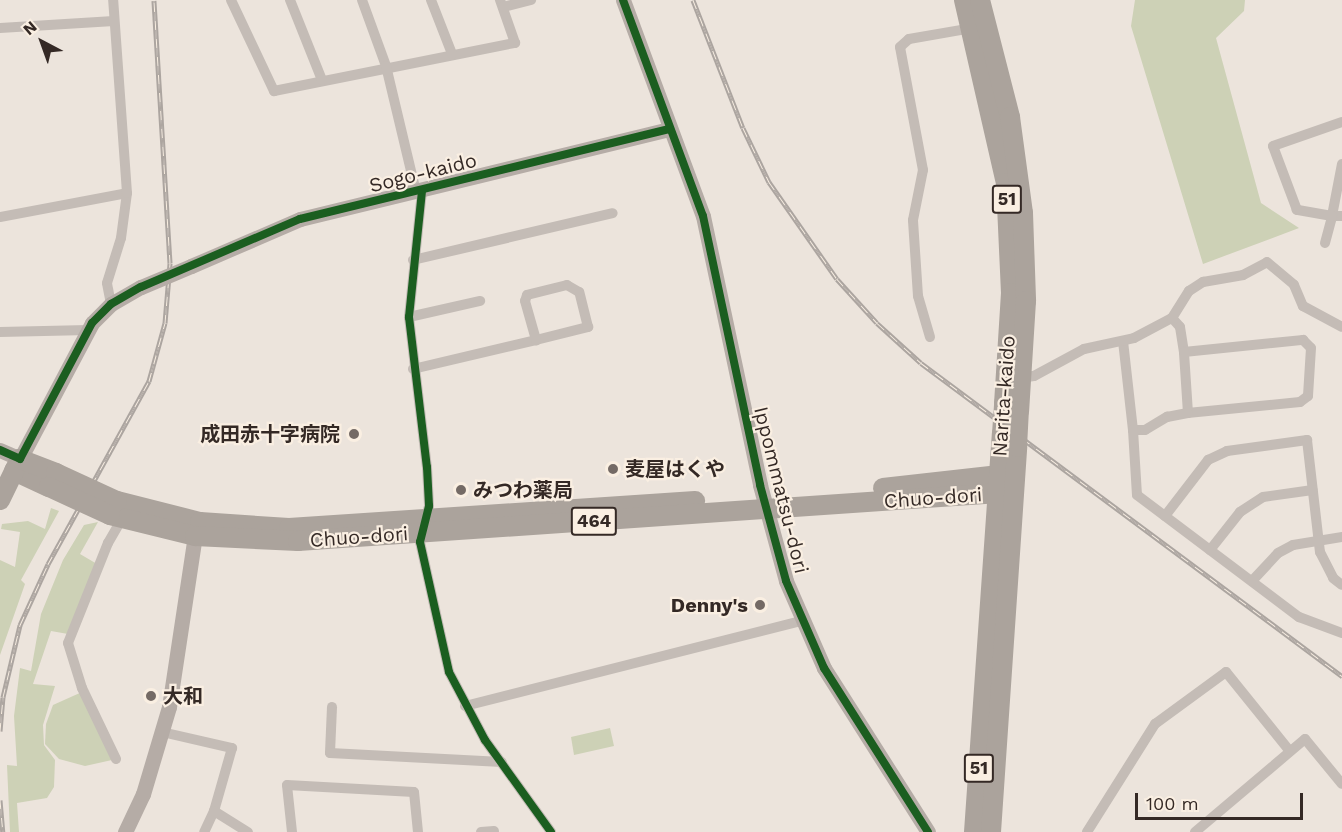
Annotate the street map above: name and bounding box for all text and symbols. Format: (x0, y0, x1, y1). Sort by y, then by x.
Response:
north arrow (12, 12, 72, 72)
text: N (19, 17, 41, 39)
street label: Sogo-kaido (367, 148, 479, 198)
road number: 51 (990, 184, 1024, 214)
street label: Narita-kaido (988, 335, 1020, 457)
street label: Ippommatsu-dori (749, 404, 813, 576)
place label: 成田赤十字病院 (200, 422, 340, 446)
marker: 成田赤十字病院 (345, 425, 363, 443)
place label: 麦屋はくや (625, 457, 725, 481)
marker: 麦屋はくや (606, 462, 620, 476)
place label: みつわ薬局 (473, 478, 573, 502)
marker: みつわ薬局 (454, 483, 468, 497)
street label: Chuo-dori (883, 483, 983, 513)
road number: 464 (570, 506, 618, 536)
street label: Chuo-dori (309, 522, 409, 552)
place label: Denny's (671, 593, 748, 617)
marker: Denny's (753, 598, 767, 612)
place label: 大和 (163, 684, 203, 708)
marker: 大和 (144, 689, 158, 703)
road number: 51 (962, 753, 996, 783)
scale bar (1138, 781, 1306, 819)
text: 100 m (1146, 793, 1199, 814)

